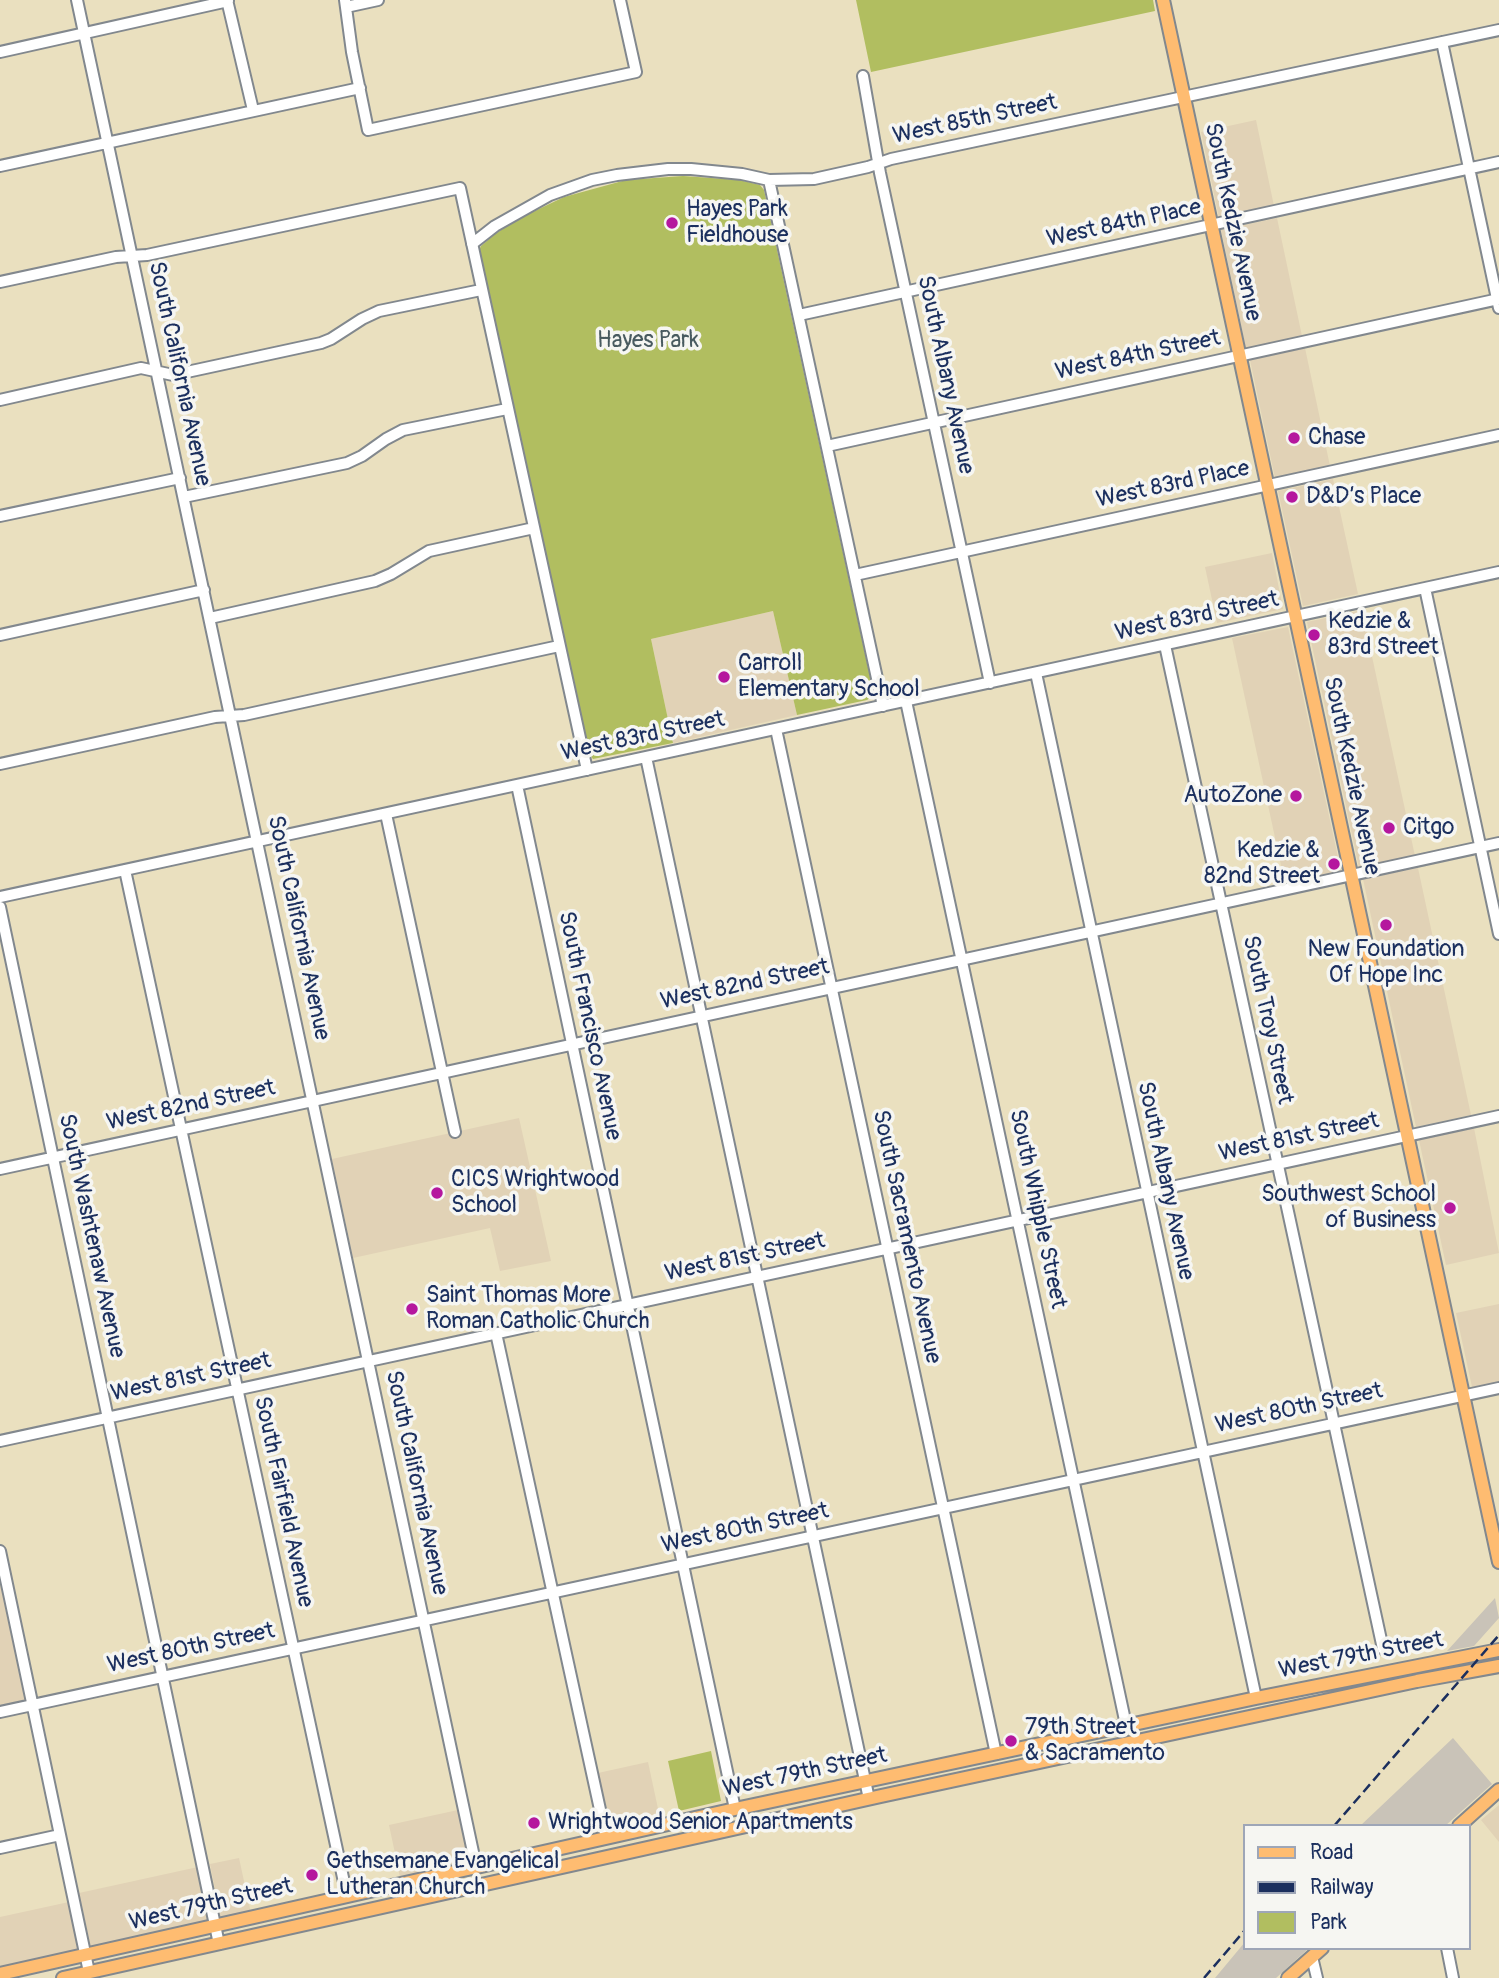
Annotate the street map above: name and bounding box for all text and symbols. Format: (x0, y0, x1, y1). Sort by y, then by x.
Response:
street label: West 85th Street (890, 89, 1060, 151)
street label: South Kedzie Avenue (1198, 120, 1266, 324)
street label: West 84th Place (1044, 194, 1204, 254)
place label: Hayes Park Fieldhouse (686, 196, 788, 250)
marker: Hayes Park Fieldhouse (664, 215, 680, 231)
street label: South California Avenue (142, 259, 216, 489)
street label: South Albany Avenue (910, 273, 980, 477)
street label: West 84th Street (1053, 325, 1223, 387)
park label: Hayes Park (597, 327, 699, 355)
place label: Chase (1308, 424, 1365, 452)
marker: Chase (1286, 430, 1302, 446)
street label: West 83rd Place (1094, 455, 1252, 515)
place label: D&D’s Place (1306, 483, 1421, 511)
marker: D&D’s Place (1284, 489, 1300, 505)
street label: West 83rd Street (1113, 586, 1281, 648)
place label: Kedzie & 83rd Street (1328, 608, 1439, 662)
marker: Kedzie & 83rd Street (1306, 627, 1322, 643)
place label: Carroll Elementary School (738, 650, 920, 704)
marker: Carroll Elementary School (716, 669, 732, 685)
street label: South Kedzie Avenue (1317, 674, 1385, 878)
street label: West 83rd Street (559, 706, 727, 768)
place label: AutoZone (1184, 782, 1282, 810)
marker: AutoZone (1288, 788, 1304, 804)
street label: South California Avenue (261, 813, 335, 1043)
place label: Citgo (1403, 814, 1454, 842)
marker: Citgo (1381, 820, 1397, 836)
place label: Kedzie & 82nd Street (1204, 837, 1320, 891)
marker: Kedzie & 82nd Street (1326, 856, 1342, 872)
street label: South Francisco Avenue (551, 909, 627, 1143)
marker: New Foundation Of Hope Inc (1378, 917, 1394, 933)
street label: South Troy Street (1236, 933, 1298, 1107)
place label: New Foundation Of Hope Inc (1308, 936, 1464, 990)
street label: West 82nd Street (658, 954, 832, 1016)
street label: West 82nd Street (104, 1075, 278, 1137)
street label: South Albany Avenue (1130, 1079, 1200, 1283)
street label: South Whipple Street (1002, 1107, 1072, 1311)
street label: South Sacramento Avenue (866, 1108, 946, 1366)
street label: West 81st Street (1216, 1108, 1382, 1168)
street label: South Washtenaw Avenue (52, 1111, 130, 1361)
place label: CICS Wrightwood School (451, 1166, 620, 1220)
place label: Southwest School of Business (1261, 1181, 1436, 1235)
marker: CICS Wrightwood School (429, 1185, 445, 1201)
marker: Southwest School of Business (1442, 1200, 1458, 1216)
street label: West 81st Street (662, 1228, 828, 1288)
place label: Saint Thomas More Roman Catholic Church (426, 1282, 649, 1336)
marker: Saint Thomas More Roman Catholic Church (404, 1301, 420, 1317)
street label: West 81st Street (108, 1348, 274, 1408)
street label: South California Avenue (379, 1368, 453, 1598)
street label: West 80th Street (1213, 1378, 1385, 1440)
street label: South Fairfield Avenue (247, 1394, 319, 1610)
street label: West 80th Street (659, 1498, 831, 1560)
street label: West 80th Street (105, 1618, 277, 1680)
street label: West 79th Street (1276, 1627, 1446, 1685)
place label: 79th Street & Sacramento (1025, 1714, 1165, 1768)
marker: 79th Street & Sacramento (1003, 1733, 1019, 1749)
street label: West 79th Street (720, 1742, 890, 1804)
place label: Wrightwood Senior Apartments (548, 1809, 853, 1837)
marker: Wrightwood Senior Apartments (526, 1815, 542, 1831)
legend (1244, 1824, 1471, 1950)
text: Road (1310, 1839, 1354, 1866)
place label: Gethsemane Evangelical Lutheran Church (326, 1848, 559, 1902)
marker: Gethsemane Evangelical Lutheran Church (304, 1867, 320, 1883)
street label: West 79th Street (127, 1873, 295, 1937)
text: Railway (1310, 1874, 1374, 1901)
text: Park (1310, 1909, 1347, 1936)

